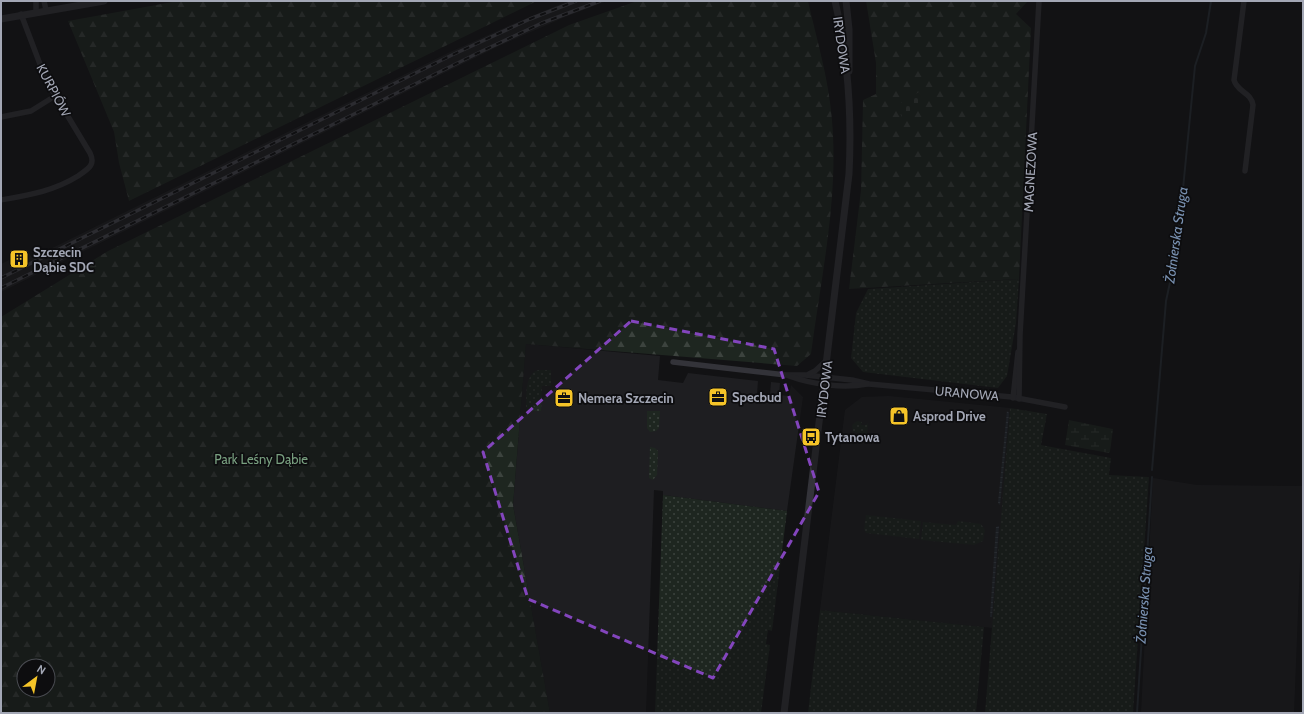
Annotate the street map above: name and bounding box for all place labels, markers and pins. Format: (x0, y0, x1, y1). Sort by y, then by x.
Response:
place label: Szczecin Dąbie SDC (33, 244, 94, 275)
building icon: Szczecin Dąbie SDC (8, 248, 30, 270)
office icon: Specbud (707, 386, 729, 408)
office icon: Nemera Szczecin (553, 387, 575, 409)
place label: Specbud (732, 389, 782, 405)
place label: Nemera Szczecin (578, 390, 674, 406)
shop icon: Asprod Drive (888, 405, 910, 427)
place label: Asprod Drive (913, 408, 986, 424)
bus stop icon: Tytanowa (800, 426, 822, 448)
place label: Tytanowa (825, 429, 880, 445)

